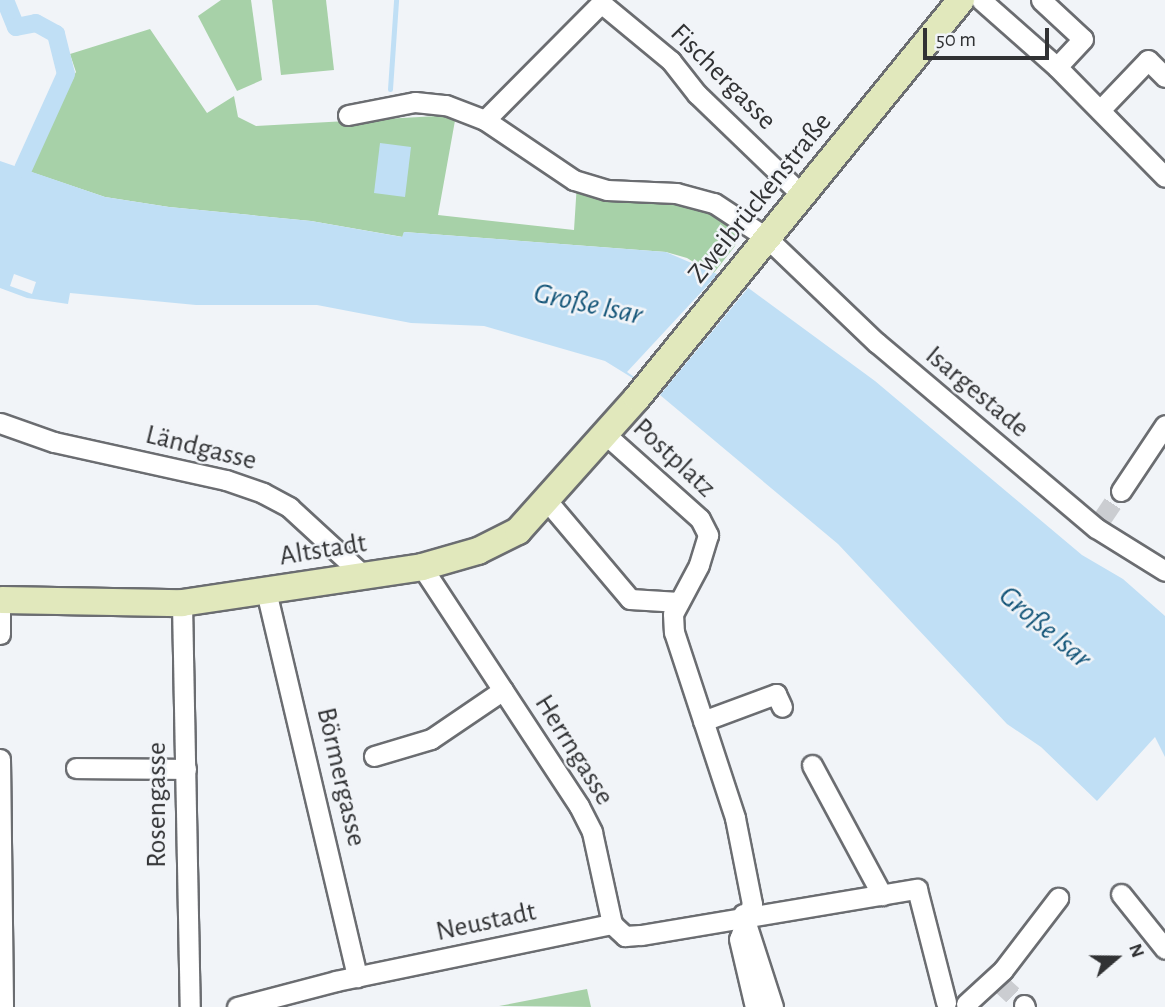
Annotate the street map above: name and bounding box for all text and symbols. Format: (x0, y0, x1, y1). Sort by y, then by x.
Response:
scale bar (927, 14, 1053, 58)
street label: Fischergasse (663, 17, 783, 137)
text: 50 m (936, 29, 976, 50)
street label: Zweibrückenstraße (681, 106, 839, 290)
water label: Große Isar (530, 275, 646, 333)
street label: Isargestade (918, 339, 1036, 445)
street label: Postplatz (626, 411, 722, 505)
street label: Ländgasse (142, 418, 260, 478)
street label: Altstadt (277, 527, 369, 573)
water label: Große Isar (991, 578, 1099, 676)
street label: Herrngasse (527, 689, 621, 811)
street label: Börmergasse (309, 704, 373, 850)
street label: Rosengasse (140, 742, 174, 868)
street label: Neustadt (433, 895, 539, 949)
north arrow (1081, 923, 1151, 993)
text: N (1125, 941, 1147, 960)

